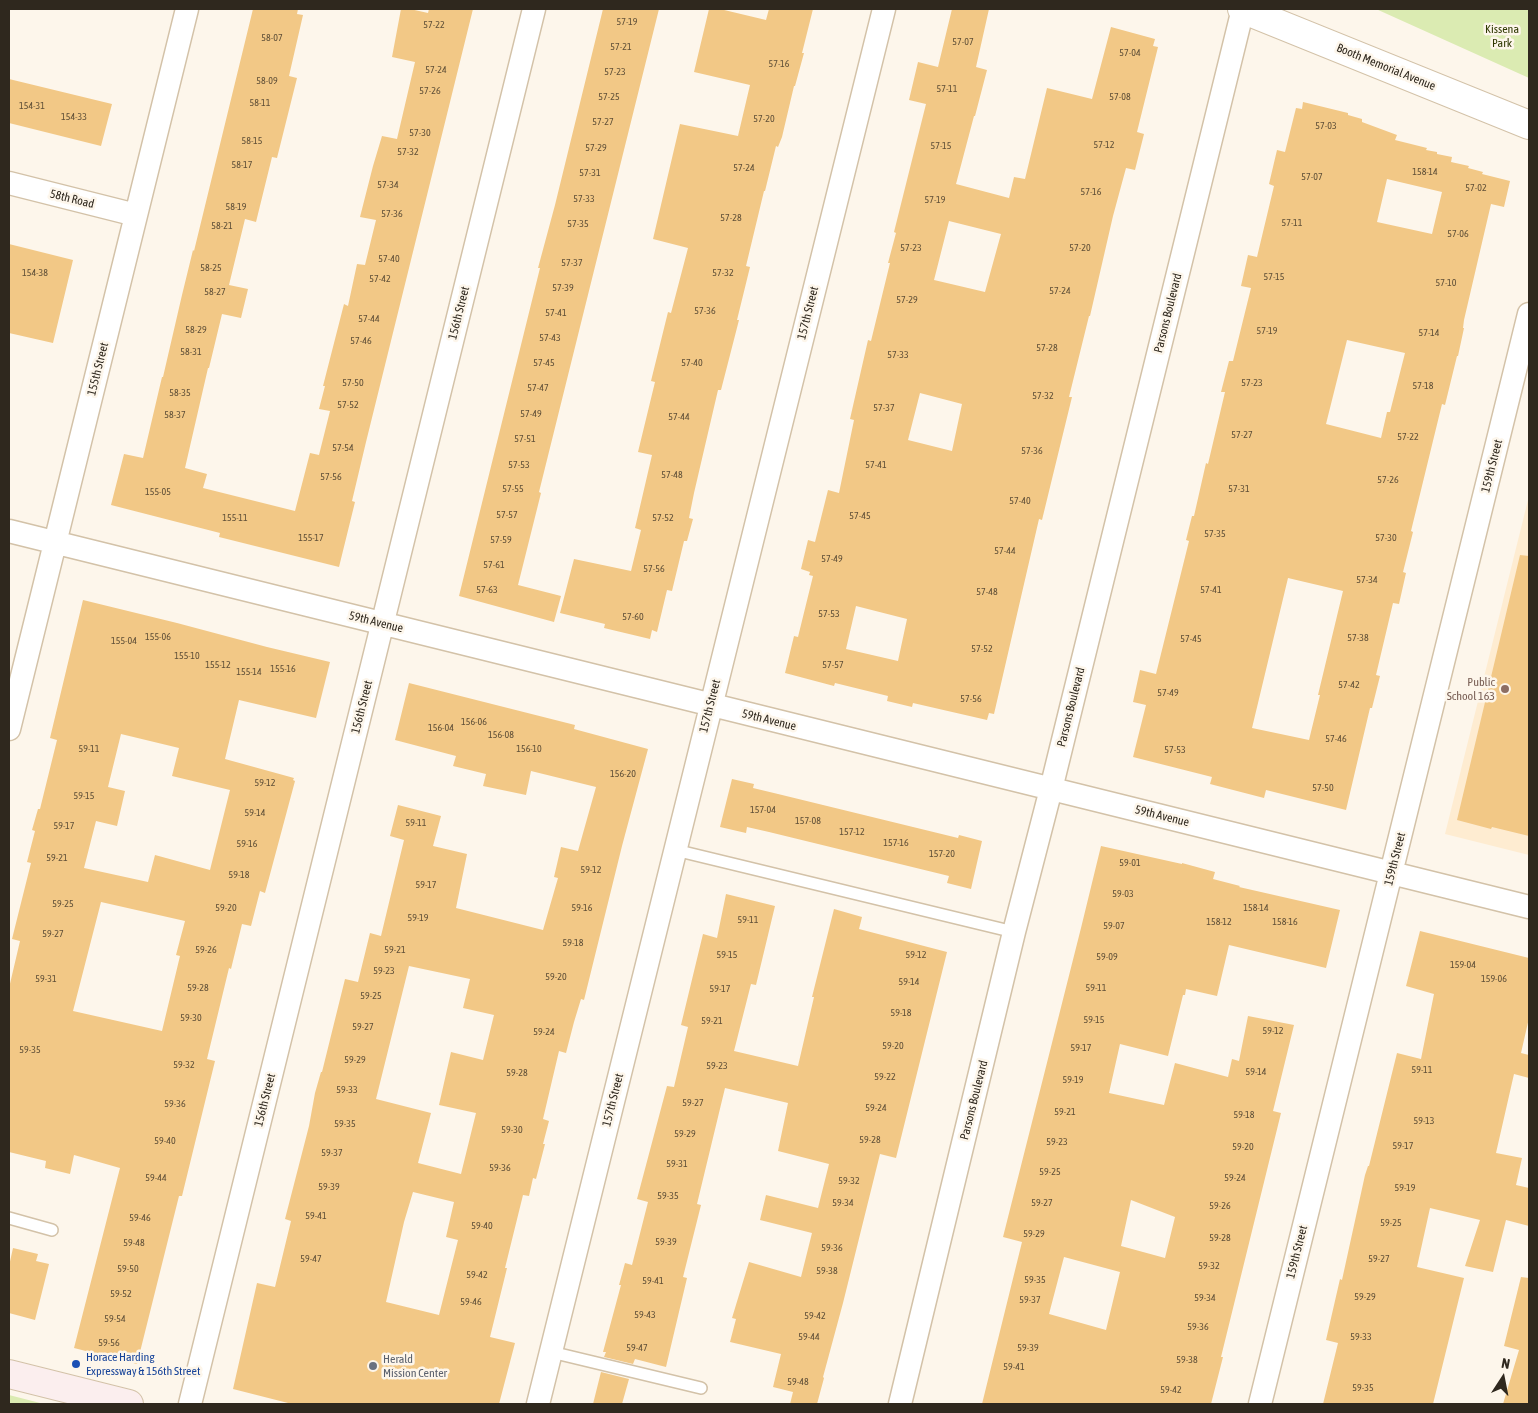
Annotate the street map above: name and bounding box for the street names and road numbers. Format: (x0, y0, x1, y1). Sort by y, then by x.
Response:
street label: Booth Memorial Avenue (1334, 41, 1438, 93)
street label: 58th Road (48, 187, 96, 211)
street label: Parsons Boulevard (1151, 272, 1185, 354)
street label: 156th Street (445, 285, 473, 341)
street label: 157th Street (794, 285, 822, 341)
street label: 155th Street (84, 341, 112, 397)
street label: 159th Street (1478, 438, 1506, 494)
street label: 59th Avenue (347, 608, 405, 636)
street label: Parsons Boulevard (1054, 666, 1088, 748)
street label: 157th Street (696, 678, 724, 734)
street label: 156th Street (348, 679, 376, 735)
street label: 59th Avenue (740, 706, 798, 734)
street label: 59th Avenue (1133, 802, 1191, 830)
street label: 159th Street (1381, 831, 1409, 887)
street label: Parsons Boulevard (957, 1059, 991, 1141)
street label: 156th Street (251, 1072, 279, 1128)
street label: 157th Street (599, 1072, 627, 1128)
street label: 159th Street (1283, 1224, 1311, 1280)

